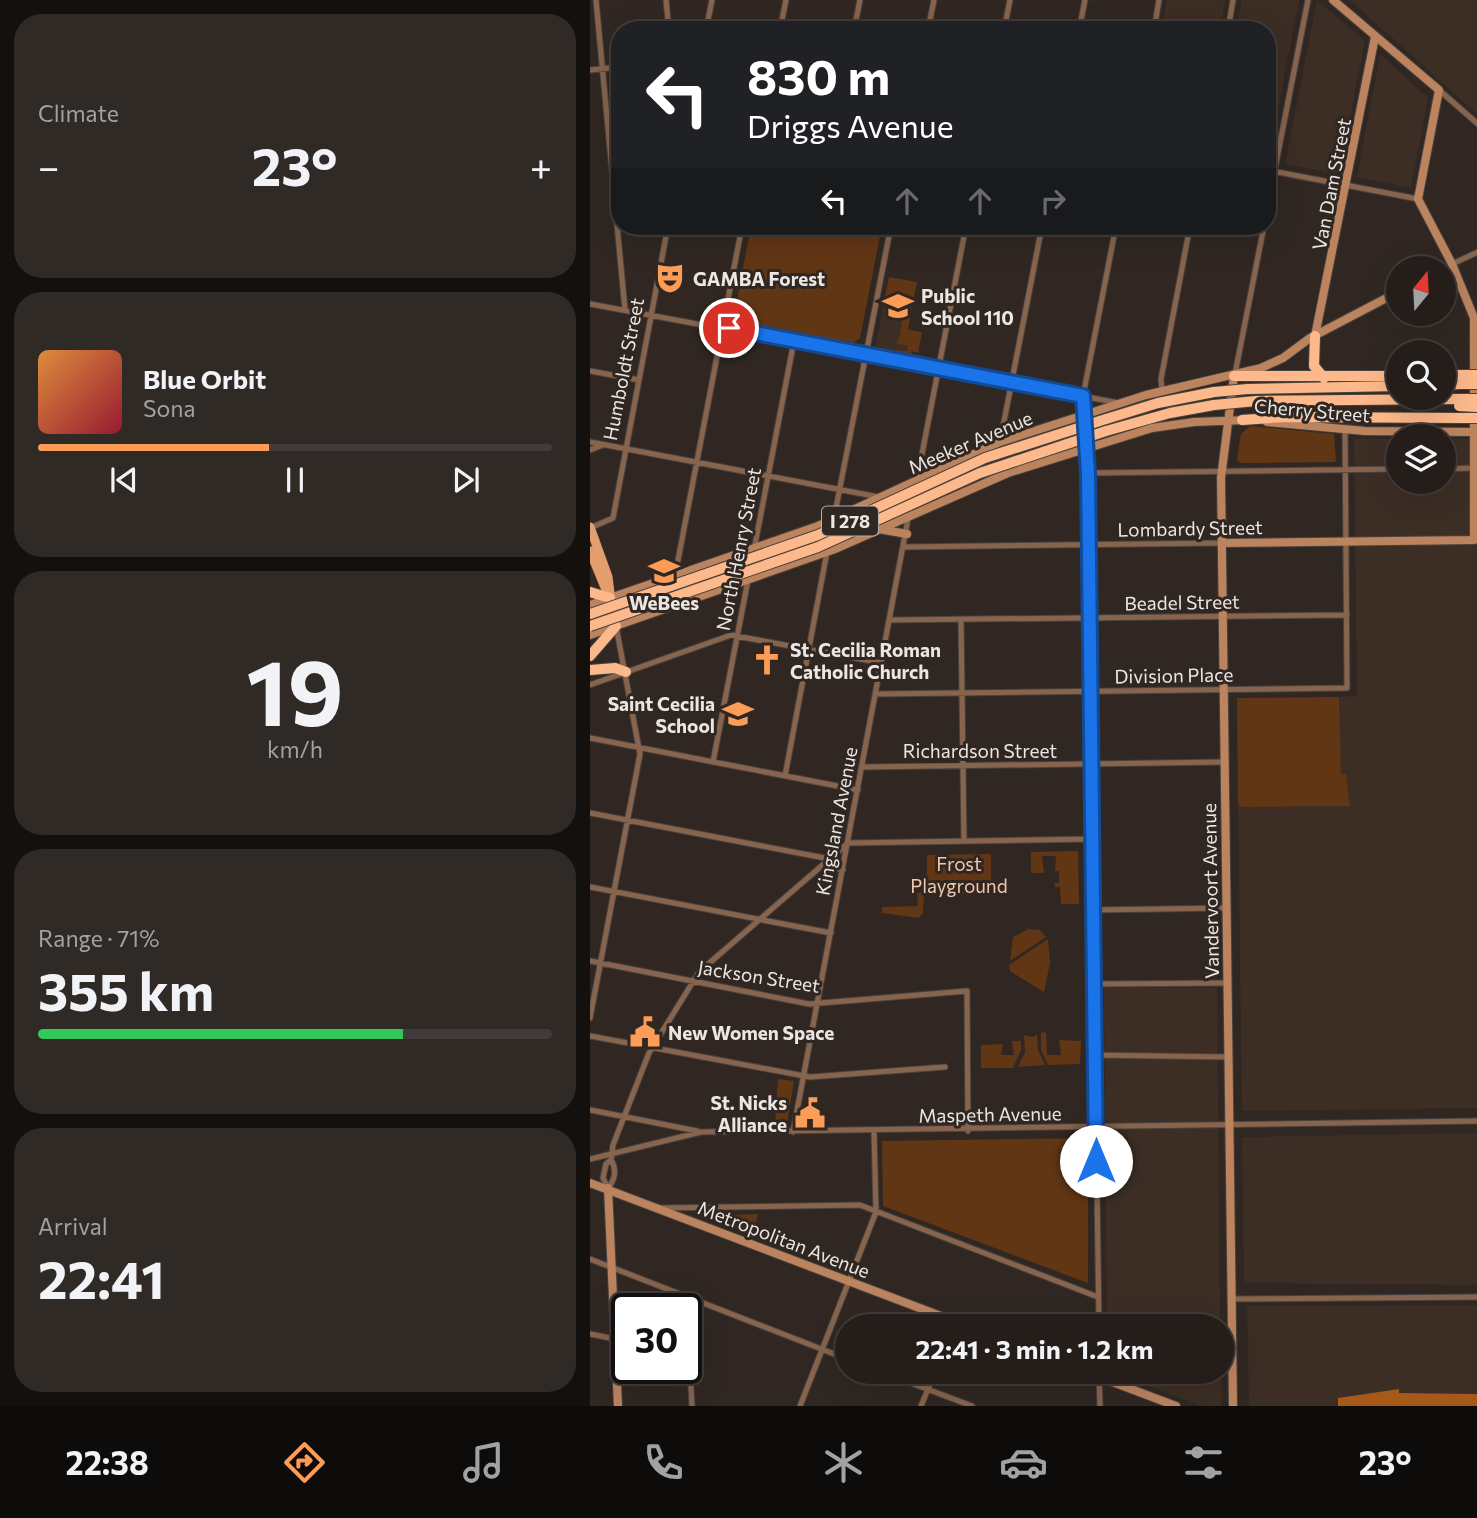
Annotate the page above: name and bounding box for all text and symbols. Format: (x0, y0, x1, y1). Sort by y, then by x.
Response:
text: 830 m (747, 45, 890, 105)
icon: left (632, 49, 723, 140)
text: Climate (38, 99, 119, 127)
text: Driggs Avenue (747, 105, 954, 145)
street label: Van Dam Street (1307, 116, 1355, 252)
text: 23° (252, 133, 338, 197)
text: − (38, 142, 60, 189)
text: + (530, 142, 552, 189)
icon: left (815, 182, 853, 220)
icon: ahead (888, 182, 926, 220)
icon: ahead (961, 182, 999, 220)
icon: right (1034, 182, 1072, 220)
north arrow (1386, 256, 1456, 326)
map controls (1386, 256, 1456, 494)
theatre icon: GAMBA Forest (653, 261, 687, 295)
place label: GAMBA Forest (693, 267, 825, 290)
place label: Public School 110 (921, 284, 1014, 329)
school or university icon: Public School 110 (881, 289, 915, 323)
street label: Humboldt Street (598, 295, 648, 442)
pin (699, 298, 759, 358)
icon: arrive (710, 309, 748, 347)
button: search (1386, 340, 1456, 410)
text: Blue Orbit (143, 363, 266, 394)
street label: Cherry Street (1253, 393, 1371, 427)
text: Sona (143, 394, 195, 422)
street label: Meeker Avenue (904, 405, 1036, 479)
button: layers (1386, 424, 1456, 494)
icon: previous (105, 461, 143, 499)
icon: pause (276, 461, 314, 499)
icon: next (447, 461, 485, 499)
street label: North Henry Street (711, 465, 765, 632)
road number: I 278 (822, 506, 878, 536)
street label: Lombardy Street (1117, 515, 1263, 541)
school or university icon: WeBees (647, 554, 681, 588)
street label: Beadel Street (1124, 589, 1240, 615)
place label: WeBees (629, 591, 699, 614)
text: 19 (246, 633, 344, 745)
place label: St. Cecilia Roman Catholic Church (790, 638, 941, 683)
church icon: St. Cecilia Roman Catholic Church (750, 643, 784, 677)
street label: Division Place (1114, 662, 1234, 688)
place label: Saint Cecilia School (608, 692, 715, 737)
school or university icon: Saint Cecilia School (721, 697, 755, 731)
text: km/h (267, 735, 323, 763)
street label: Richardson Street (903, 739, 1057, 762)
street label: Kingsland Avenue (810, 745, 862, 897)
street label: Vandervoort Avenue (1197, 803, 1223, 979)
park label: Frost Playground (910, 852, 1008, 897)
text: Range · 71% (38, 924, 159, 952)
street label: Jackson Street (696, 955, 822, 997)
text: 355 km (38, 958, 214, 1022)
public building icon: New Women Space (628, 1015, 662, 1049)
place label: New Women Space (668, 1021, 834, 1044)
place label: St. Nicks Alliance (711, 1091, 787, 1136)
public building icon: St. Nicks Alliance (793, 1096, 827, 1130)
street label: Maspeth Avenue (918, 1101, 1062, 1127)
position arrow (1059, 1124, 1133, 1198)
street label: Metropolitan Avenue (695, 1196, 873, 1282)
text: Arrival (38, 1212, 108, 1240)
text: 22:41 (38, 1246, 165, 1310)
speed limit sign: 30 (611, 1293, 702, 1384)
text: 22:41 · 3 min · 1.2 km (915, 1333, 1154, 1364)
icon: directions (280, 1438, 329, 1487)
icon: music (459, 1438, 508, 1487)
icon: phone (639, 1438, 688, 1487)
icon: climate (819, 1438, 868, 1487)
icon: car (999, 1438, 1048, 1487)
icon: filters (1179, 1438, 1228, 1487)
text: 22:38 (65, 1442, 149, 1482)
text: 23° (1359, 1442, 1411, 1482)

